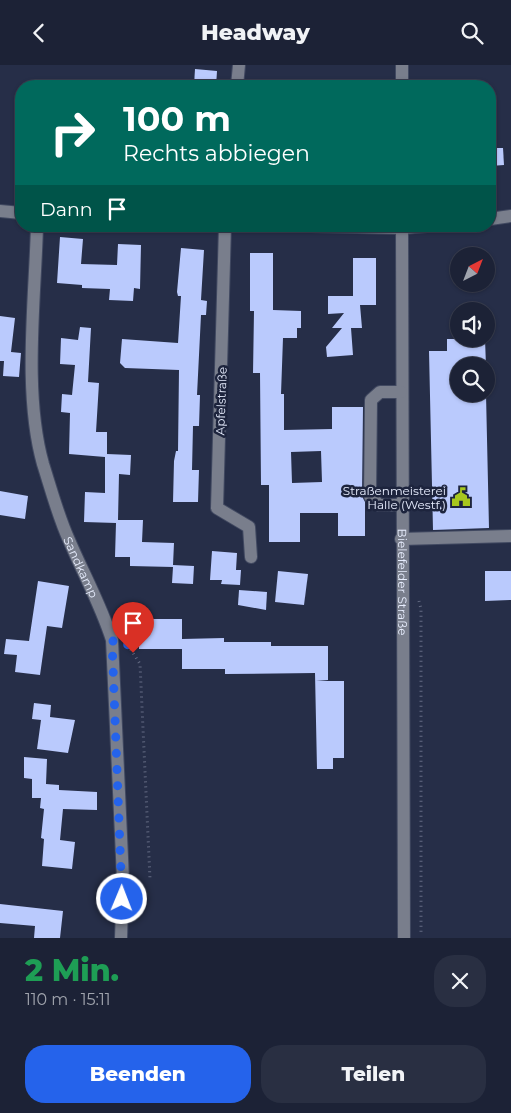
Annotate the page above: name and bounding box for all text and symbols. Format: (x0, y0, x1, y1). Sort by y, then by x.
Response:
icon: back (25, 19, 53, 47)
text: Headway (201, 19, 310, 46)
icon: search (458, 19, 486, 47)
text: 100 m (123, 97, 231, 140)
icon: right (40, 100, 105, 165)
text: Rechts abbiegen (123, 140, 310, 167)
icon: arrive (103, 195, 131, 223)
text: Dann (40, 198, 93, 221)
north arrow (450, 247, 495, 293)
map controls (450, 247, 495, 402)
button: sound (450, 302, 495, 347)
button: search (450, 357, 495, 402)
street label: Apfelstraße (212, 366, 230, 436)
place label: Straßenmeisterei Halle (Westf.) (343, 483, 446, 512)
public building icon: Straßenmeisterei Halle (Westf.) (450, 486, 472, 508)
street label: Bielefelder Straße (395, 529, 411, 635)
street label: Sandkamp (61, 534, 102, 600)
pin (112, 602, 154, 653)
icon: arrive (119, 609, 147, 637)
position arrow (95, 872, 147, 924)
text: 2 Min. (25, 952, 119, 989)
button: close (434, 955, 486, 1007)
text: 110 m · 15:11 (25, 990, 111, 1009)
button: Beenden (25, 1045, 251, 1103)
button: Teilen (261, 1045, 486, 1103)

